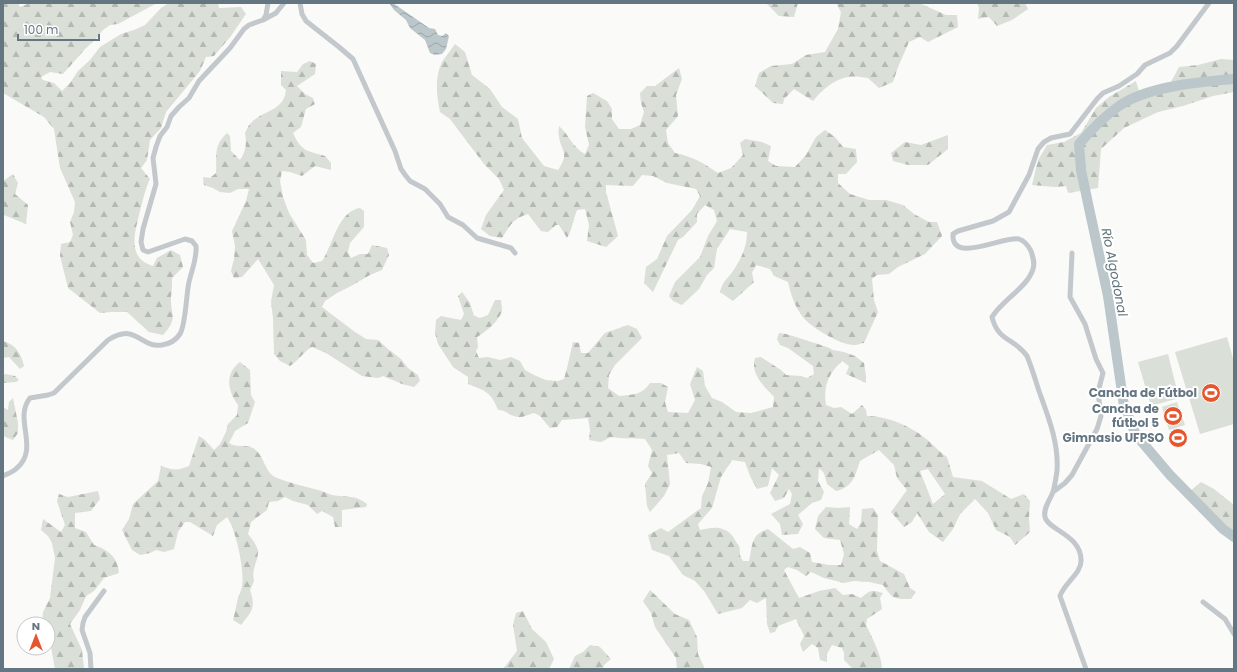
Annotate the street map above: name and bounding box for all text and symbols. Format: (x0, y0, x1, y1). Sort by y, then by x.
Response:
scale bar (18, 16, 99, 42)
text: 100 m (24, 21, 58, 38)
water label: Río Algodonal (1097, 226, 1133, 319)
sports icon: Cancha de Fútbol (1200, 382, 1222, 404)
place label: Cancha de Fútbol (1089, 384, 1197, 401)
place label: Cancha de fútbol 5 (1092, 400, 1160, 431)
sports icon: Cancha de fútbol 5 (1162, 405, 1184, 427)
sports icon: Gimnasio UFPSO (1167, 427, 1189, 449)
place label: Gimnasio UFPSO (1063, 429, 1165, 446)
north arrow (16, 616, 56, 656)
text: N (32, 618, 40, 634)

